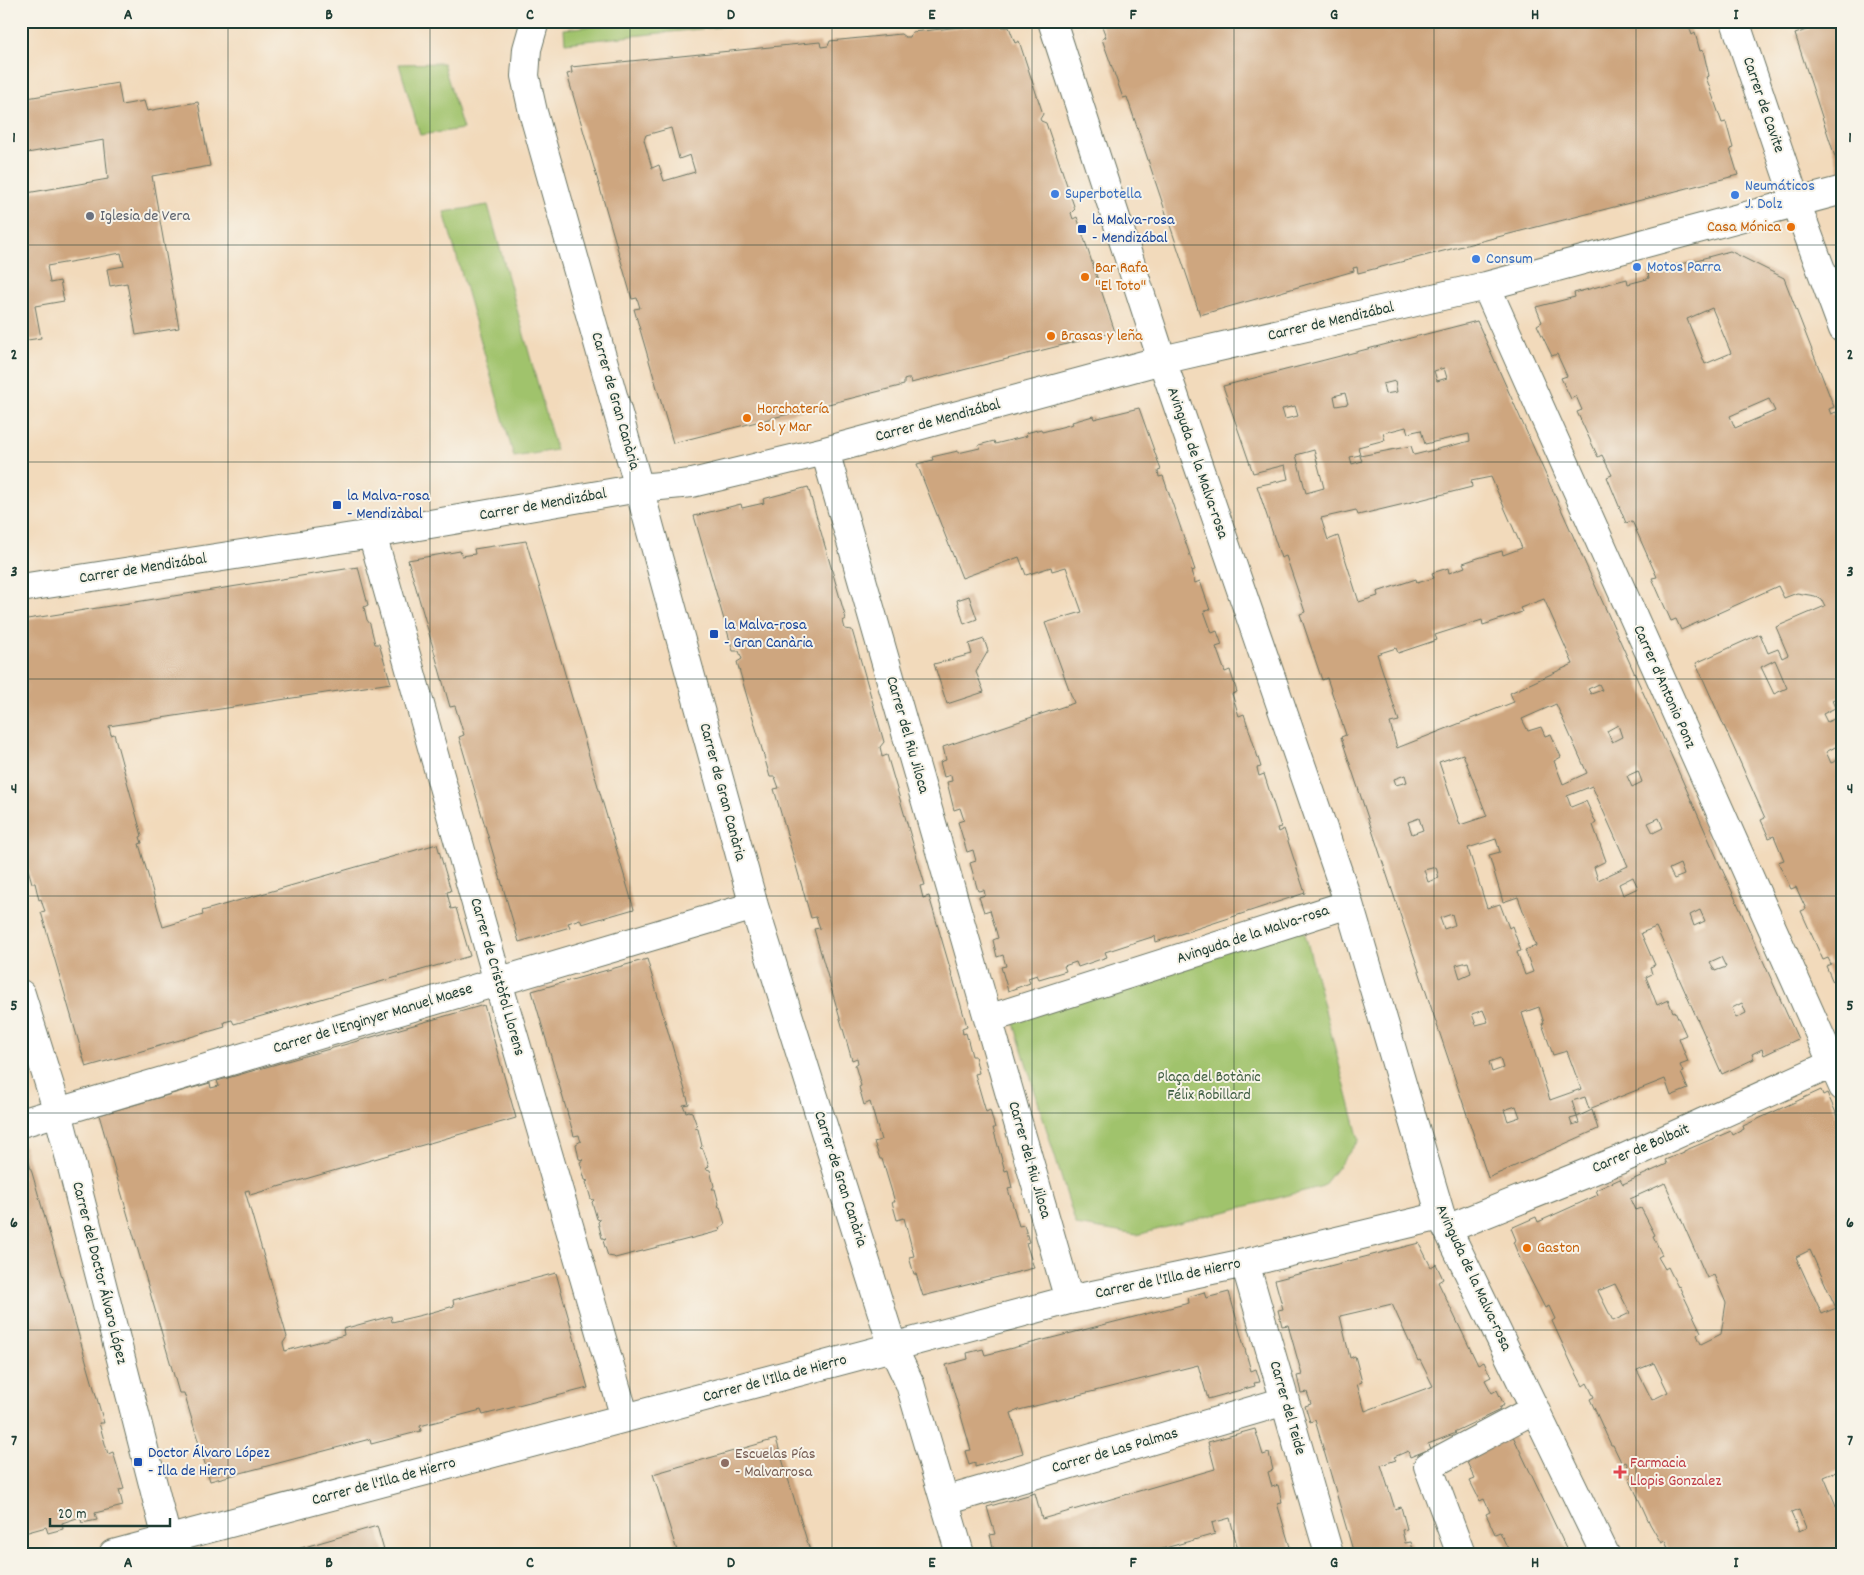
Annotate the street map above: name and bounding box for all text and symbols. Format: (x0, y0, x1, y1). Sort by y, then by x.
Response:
text: A (124, 4, 133, 27)
text: B (325, 4, 333, 27)
text: C (526, 4, 534, 27)
text: D (727, 4, 736, 27)
text: E (928, 4, 936, 27)
text: F (1129, 4, 1137, 27)
text: G (1330, 4, 1338, 27)
text: H (1531, 4, 1539, 27)
text: I (1734, 4, 1740, 27)
street label: Carrer de Cavite (1736, 54, 1790, 156)
text: 1 (12, 127, 16, 150)
text: 1 (1848, 127, 1852, 150)
place label: Neumáticos J. Dolz (1745, 175, 1815, 216)
place label: Superbotella (1065, 183, 1142, 206)
marker: Superbotella (1049, 188, 1061, 200)
marker: Neumáticos J. Dolz (1729, 189, 1741, 201)
place label: Iglesia de Vera (100, 205, 191, 228)
place label: la Malva-rosa - Mendizábal (1092, 209, 1175, 250)
marker: Iglesia de Vera (84, 210, 96, 222)
place label: Casa Mónica (1707, 216, 1781, 239)
marker: Casa Mónica (1785, 221, 1797, 233)
marker: la Malva-rosa - Mendizábal (1076, 223, 1088, 235)
place label: Consum (1486, 248, 1533, 271)
marker: Consum (1470, 253, 1482, 265)
place label: Motos Parra (1647, 256, 1722, 279)
place label: Bar Rafa "El Toto" (1095, 257, 1149, 298)
marker: Motos Parra (1631, 261, 1643, 273)
marker: Bar Rafa "El Toto" (1079, 271, 1091, 283)
street label: Carrer de Mendizábal (1266, 296, 1396, 348)
place label: Brasas y leña (1061, 325, 1143, 348)
street label: Carrer de Gran Canària (584, 330, 646, 473)
marker: Brasas y leña (1045, 330, 1057, 342)
text: 2 (11, 344, 18, 367)
text: 2 (1847, 344, 1854, 367)
street label: Avinguda de la Malva-rosa (1160, 384, 1234, 542)
street label: Carrer de Mendizábal (873, 393, 1003, 449)
place label: Horchatería Sol y Mar (757, 398, 829, 439)
marker: Horchatería Sol y Mar (741, 412, 753, 424)
street label: Carrer de Mendizábal (478, 482, 609, 527)
place label: la Malva-rosa - Mendizàbal (347, 485, 430, 526)
marker: la Malva-rosa - Mendizàbal (331, 499, 343, 511)
street label: Carrer de Mendizábal (78, 548, 209, 590)
text: 3 (10, 561, 18, 584)
text: 3 (1846, 561, 1854, 584)
place label: la Malva-rosa - Gran Canària (724, 614, 813, 655)
street label: Carrer d'Antonio Ponz (1627, 622, 1701, 752)
marker: la Malva-rosa - Gran Canària (708, 628, 720, 640)
street label: Carrer del Riu Jiloca (879, 674, 935, 797)
street label: Carrer de Gran Canària (693, 721, 752, 864)
text: 4 (11, 778, 17, 801)
text: 4 (1847, 778, 1853, 801)
street label: Carrer de Cristòfol Llorens (463, 895, 531, 1059)
street label: Avinguda de la Malva-rosa (1174, 899, 1333, 971)
street label: Carrer de l'Enginyer Manuel Maese (270, 978, 476, 1060)
text: 5 (10, 995, 18, 1018)
text: 5 (1846, 995, 1854, 1018)
park label: Plaça del Botànic Félix Robillard (1157, 1066, 1261, 1107)
street label: Carrer del Riu Jiloca (1001, 1099, 1057, 1222)
street label: Carrer de Gran Canària (807, 1108, 873, 1250)
street label: Carrer de Bolbait (1589, 1118, 1693, 1180)
street label: Carrer del Doctor Álvaro López (65, 1179, 133, 1367)
street label: Avinguda de la Malva-rosa (1429, 1201, 1517, 1355)
text: 6 (10, 1212, 18, 1235)
text: 6 (1846, 1212, 1854, 1235)
place label: Gaston (1537, 1237, 1580, 1260)
marker: Gaston (1521, 1242, 1533, 1254)
street label: Carrer de l'Illa de Hierro (1093, 1252, 1243, 1306)
street label: Carrer de l'Illa de Hierro (700, 1349, 850, 1409)
street label: Carrer del Teide (1263, 1358, 1311, 1458)
street label: Carrer de Las Palmas (1049, 1422, 1181, 1480)
text: 7 (11, 1430, 17, 1453)
text: 7 (1847, 1430, 1853, 1453)
place label: Doctor Álvaro López - Illa de Hierro (148, 1442, 270, 1483)
place label: Escuelas Pías - Malvarrosa (735, 1443, 816, 1484)
street label: Carrer de l'Illa de Hierro (309, 1452, 459, 1512)
place label: Farmacia Llopis Gonzalez (1630, 1452, 1721, 1493)
marker: Doctor Álvaro López - Illa de Hierro (132, 1456, 144, 1468)
marker: Escuelas Pías - Malvarrosa (719, 1457, 731, 1469)
marker: Farmacia Llopis Gonzalez (1614, 1466, 1626, 1478)
scale bar (50, 1495, 170, 1527)
text: 20 m (58, 1504, 86, 1526)
text: A (124, 1552, 133, 1575)
text: B (325, 1552, 333, 1575)
text: C (526, 1552, 534, 1575)
text: D (727, 1552, 736, 1575)
text: E (928, 1552, 936, 1575)
text: F (1129, 1552, 1137, 1575)
text: G (1330, 1552, 1338, 1575)
text: H (1531, 1552, 1539, 1575)
text: I (1734, 1552, 1740, 1575)

